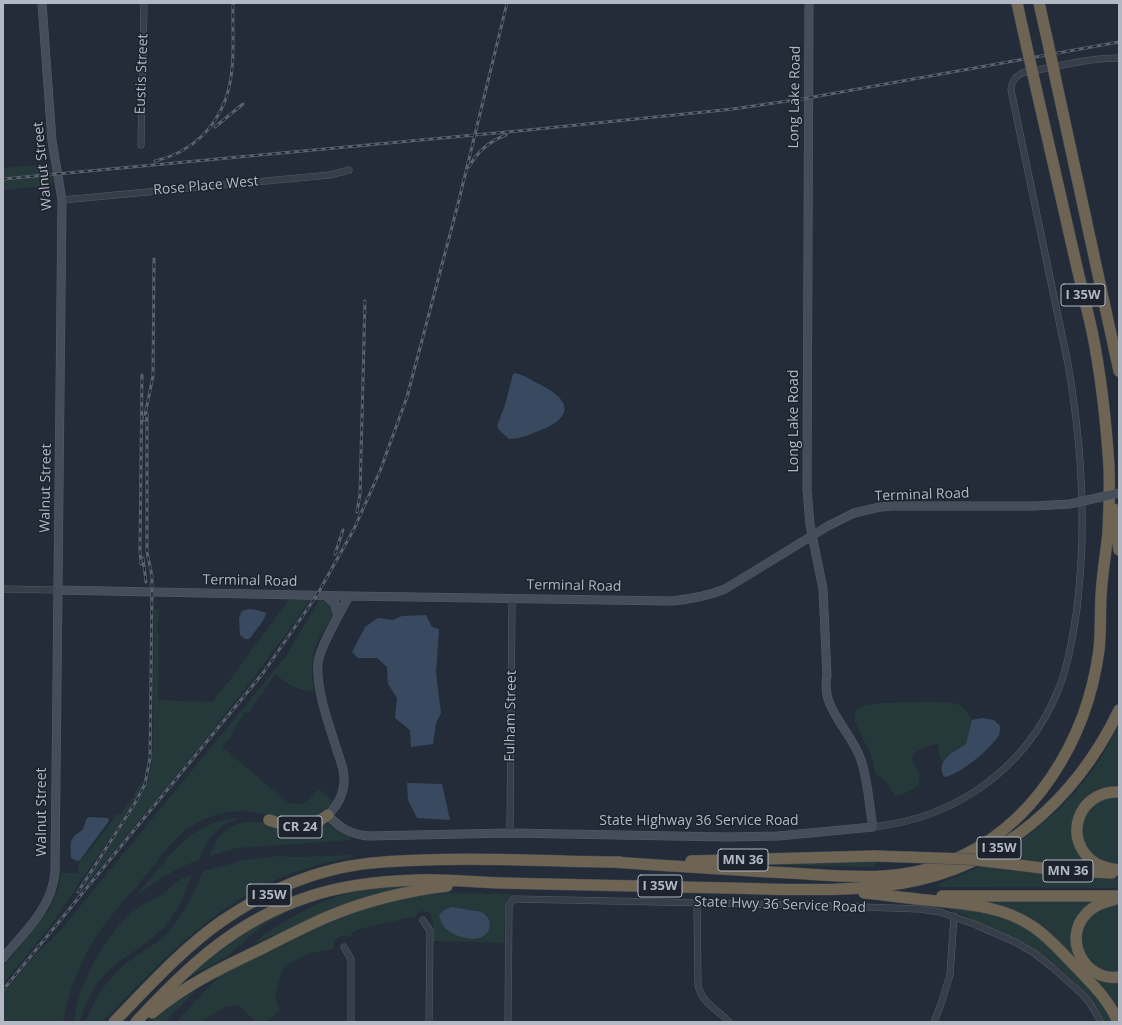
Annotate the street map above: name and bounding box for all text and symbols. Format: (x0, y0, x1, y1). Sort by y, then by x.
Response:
street label: Eustis Street (132, 33, 152, 115)
street label: Long Lake Road (786, 45, 804, 149)
street label: Walnut Street (30, 121, 56, 211)
street label: Rose Place West (153, 173, 259, 199)
road number: I 35W (1061, 284, 1105, 306)
street label: Long Lake Road (786, 370, 802, 472)
street label: Walnut Street (37, 443, 55, 533)
street label: Terminal Road (874, 485, 970, 505)
street label: Terminal Road (202, 572, 298, 590)
street label: Terminal Road (526, 577, 622, 595)
street label: Fulham Street (502, 670, 520, 762)
street label: Walnut Street (34, 767, 50, 857)
street label: State Highway 36 Service Road (599, 813, 799, 829)
road number: CR 24 (278, 816, 322, 838)
road number: I 35W (977, 837, 1021, 859)
road number: MN 36 (718, 849, 768, 871)
road number: MN 36 (1043, 860, 1093, 882)
road number: I 35W (638, 875, 682, 897)
road number: I 35W (247, 884, 291, 906)
street label: State Hwy 36 Service Road (694, 894, 866, 916)

